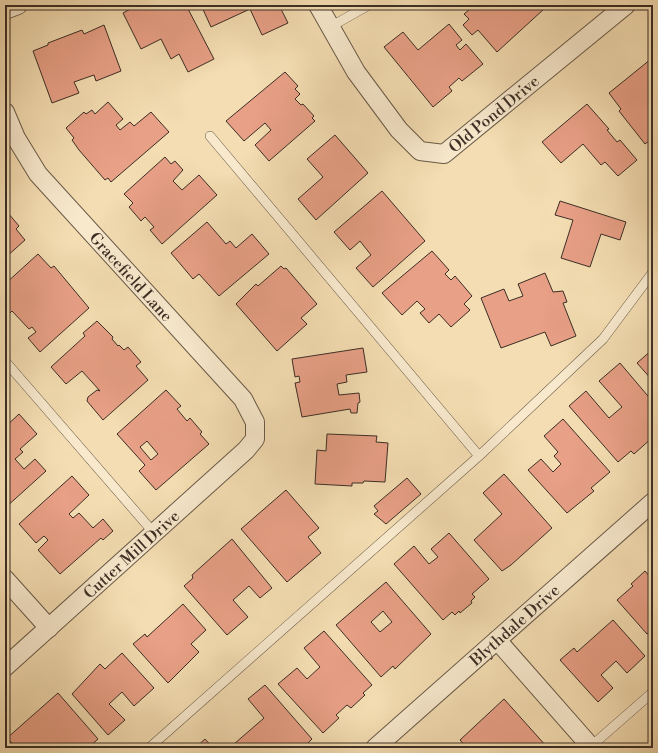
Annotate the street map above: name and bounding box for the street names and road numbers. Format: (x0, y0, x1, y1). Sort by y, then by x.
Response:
street label: Old Pond Drive (445, 71, 543, 157)
street label: Gracefield Lane (85, 228, 176, 326)
street label: Cutter Mill Drive (79, 506, 184, 603)
street label: Blythdale Drive (465, 580, 564, 671)

